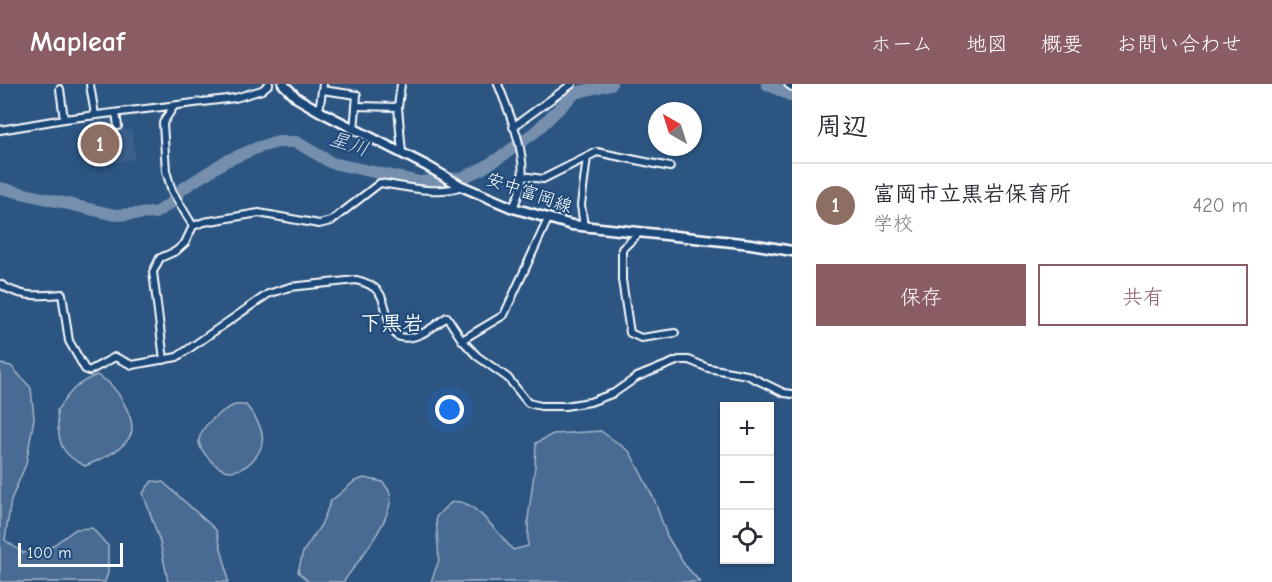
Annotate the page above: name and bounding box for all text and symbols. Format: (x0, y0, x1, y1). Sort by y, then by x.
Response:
text: Mapleaf (30, 26, 125, 58)
text: ホーム (871, 32, 933, 56)
text: 地図 (966, 32, 1008, 56)
text: 概要 (1041, 32, 1083, 56)
text: お問い合わせ (1116, 32, 1242, 56)
north arrow (648, 102, 702, 156)
text: 周辺 (816, 112, 868, 142)
pin: 1 (80, 122, 120, 166)
water label: 星川 (326, 127, 372, 161)
street label: 安中富岡線 (483, 168, 575, 218)
text: 富岡市立黒岩保育所 (873, 181, 1071, 207)
text: 1 (832, 194, 839, 217)
text: 420 m (1192, 194, 1248, 217)
text: 学校 (873, 212, 913, 235)
button: 保存 (816, 264, 1026, 326)
button: 共有 (1038, 264, 1248, 326)
district label: 下黒岩 (361, 311, 424, 335)
your location (435, 395, 464, 424)
map controls (720, 402, 774, 564)
button: + (720, 402, 774, 456)
button: − (720, 456, 774, 510)
button: locate (720, 510, 774, 564)
scale bar (18, 540, 123, 568)
text: 100 m (27, 544, 71, 562)

